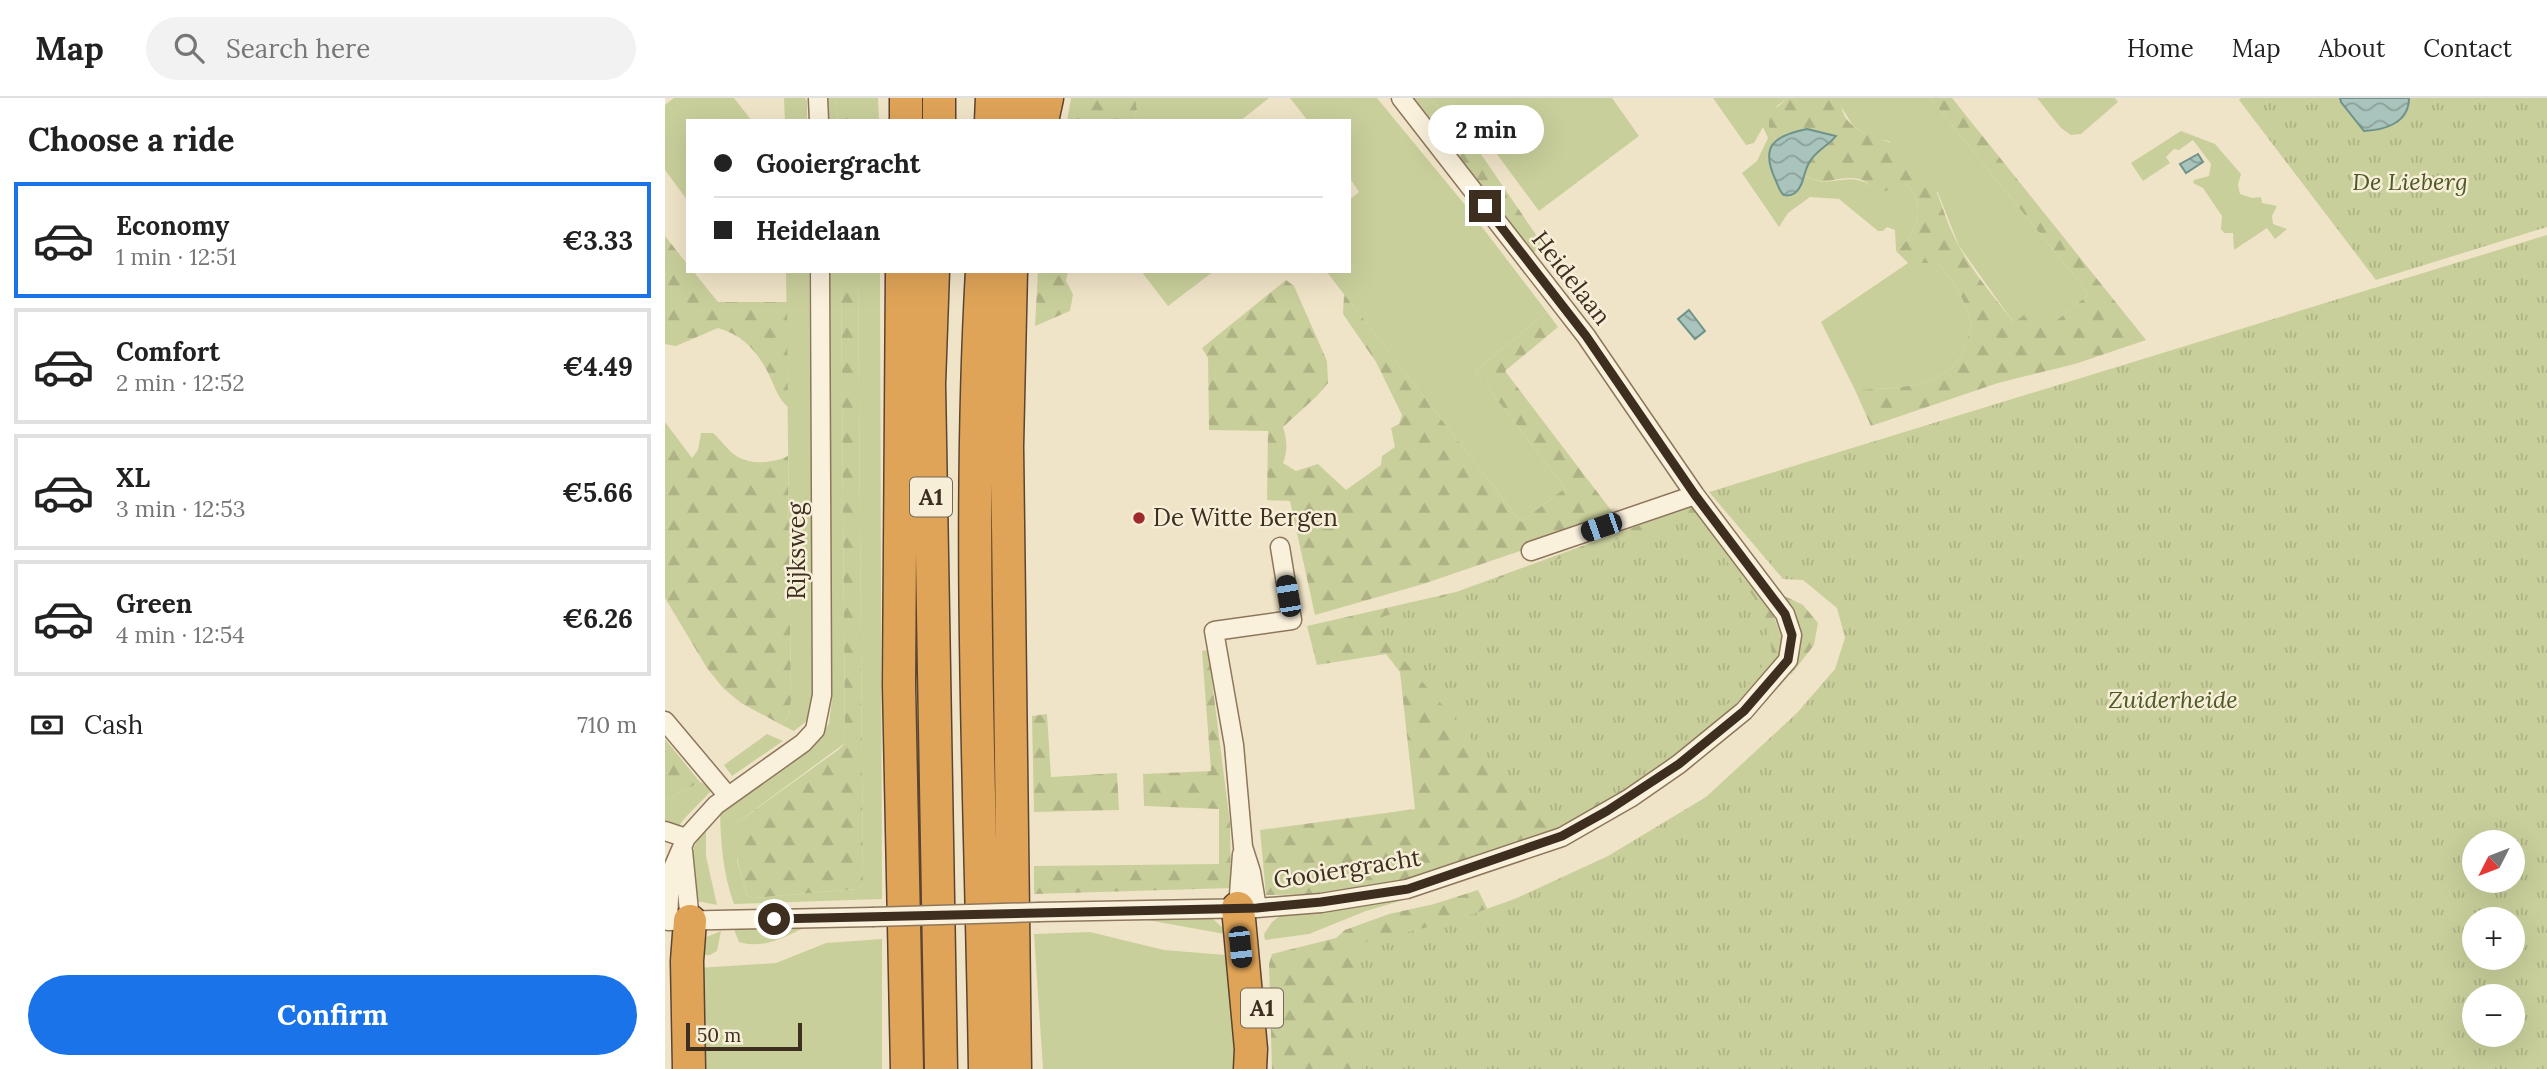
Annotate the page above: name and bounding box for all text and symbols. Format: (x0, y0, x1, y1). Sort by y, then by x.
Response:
search box (146, 17, 636, 80)
text: Map (35, 27, 104, 69)
icon: search (170, 29, 208, 67)
text: Search here (226, 32, 370, 65)
text: Home (2127, 33, 2194, 64)
text: Map (2232, 33, 2281, 64)
text: About (2319, 33, 2385, 64)
text: Contact (2423, 33, 2512, 64)
callout: 2 min (1427, 105, 1543, 154)
text: 2 min (1455, 115, 1517, 144)
text: Choose a ride (28, 119, 235, 160)
text: Gooiergracht (756, 147, 920, 180)
park label: De Lieberg (2352, 166, 2468, 197)
route end (1469, 190, 1501, 222)
icon: car (32, 209, 95, 272)
text: Economy (116, 209, 229, 242)
text: Heidelaan (756, 214, 880, 247)
text: €3.33 (562, 224, 633, 257)
street label: Heidelaan (1525, 224, 1618, 331)
text: 1 min · 12:51 (116, 242, 237, 271)
icon: car (32, 335, 95, 398)
text: Comfort (116, 335, 220, 368)
text: €4.49 (562, 350, 633, 383)
text: 2 min · 12:52 (116, 368, 245, 397)
icon: car (32, 461, 95, 524)
text: XL (116, 461, 150, 494)
text: €5.66 (562, 476, 633, 509)
road number: A1 (910, 478, 952, 516)
text: 3 min · 12:53 (116, 494, 246, 523)
street label: Rijksweg (781, 502, 812, 600)
place label: De Witte Bergen (1153, 502, 1338, 533)
marker: De Witte Bergen (1131, 510, 1147, 526)
car (1578, 510, 1625, 544)
car (1275, 573, 1302, 619)
icon: car (32, 587, 95, 650)
text: Green (116, 587, 192, 620)
text: €6.26 (562, 602, 633, 635)
text: 4 min · 12:54 (116, 620, 245, 649)
park label: Zuiderheide (2108, 684, 2238, 715)
icon: cash (28, 706, 66, 744)
text: Cash (84, 708, 143, 741)
text: 710 m (577, 710, 637, 739)
north arrow (2462, 830, 2525, 892)
map controls (2462, 830, 2525, 1047)
street label: Gooiergracht (1271, 841, 1423, 895)
route start (758, 903, 790, 935)
button: + (2462, 907, 2525, 970)
car (1228, 925, 1253, 969)
button: Confirm (28, 975, 637, 1055)
button: − (2462, 984, 2525, 1047)
road number: A1 (1241, 988, 1283, 1028)
scale bar (686, 1020, 801, 1052)
text: 50 m (697, 1023, 741, 1047)

